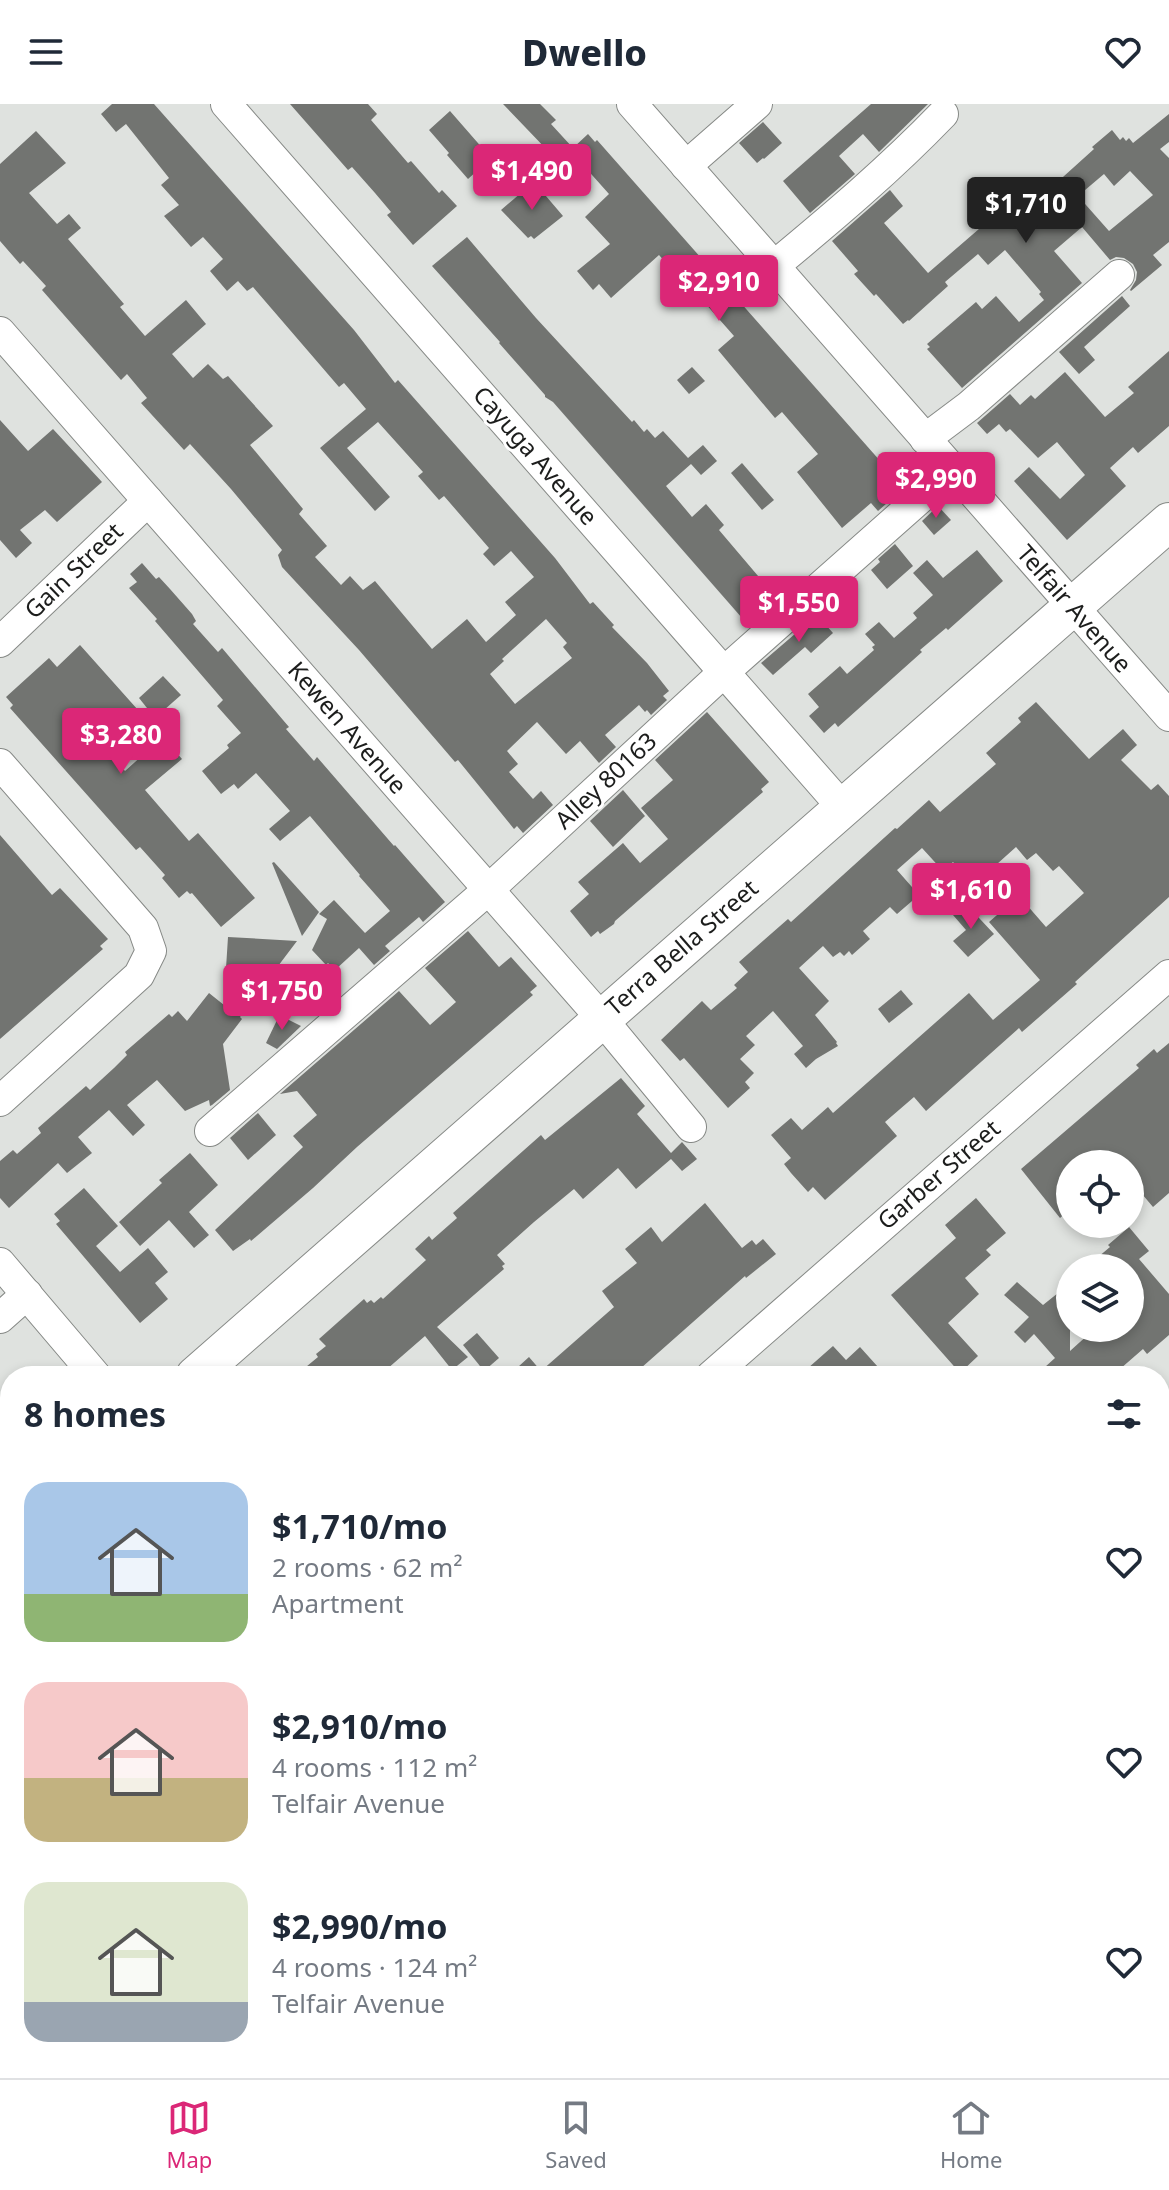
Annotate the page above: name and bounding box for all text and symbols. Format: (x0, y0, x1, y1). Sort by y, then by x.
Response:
text: Dwello (522, 28, 647, 77)
icon: menu (24, 30, 68, 74)
icon: heart (1101, 30, 1145, 74)
pin: $1,490 (467, 144, 597, 212)
text: $1,490 (491, 152, 573, 188)
pin: $1,710 (961, 177, 1091, 245)
text: $1,710 (985, 185, 1067, 221)
pin: $2,910 (654, 255, 784, 323)
text: $2,910 (678, 263, 760, 299)
street label: Cayuga Avenue (466, 378, 606, 532)
pin: $2,990 (871, 452, 1001, 520)
text: $2,990 (895, 460, 977, 496)
street label: Gain Street (16, 514, 130, 625)
street label: Telfair Avenue (1010, 537, 1140, 679)
pin: $1,550 (734, 576, 864, 644)
text: $1,550 (758, 584, 840, 620)
street label: Kewen Avenue (281, 654, 415, 800)
pin: $3,280 (56, 708, 186, 776)
text: $3,280 (80, 716, 162, 752)
street label: Alley 80163 (547, 724, 663, 836)
pin: $1,610 (906, 863, 1036, 931)
street label: Terra Bella Street (598, 871, 765, 1022)
text: $1,610 (930, 871, 1012, 907)
pin: $1,750 (217, 964, 347, 1032)
text: $1,750 (241, 972, 323, 1008)
street label: Garber Street (870, 1111, 1007, 1236)
map controls (1056, 1150, 1144, 1342)
button: locate (1056, 1150, 1144, 1238)
button: layers (1056, 1254, 1144, 1342)
text: 8 homes (24, 1391, 166, 1437)
icon: filters (1102, 1392, 1146, 1436)
text: $1,710/mo (272, 1503, 447, 1549)
icon: home (88, 1514, 184, 1610)
icon: heart (1102, 1540, 1146, 1584)
text: 2 rooms · 62 m² (272, 1549, 462, 1585)
text: Apartment (272, 1585, 404, 1621)
text: $2,910/mo (272, 1703, 447, 1749)
icon: home (88, 1714, 184, 1810)
icon: heart (1102, 1740, 1146, 1784)
text: 4 rooms · 112 m² (272, 1749, 477, 1785)
text: Telfair Avenue (272, 1785, 445, 1821)
text: $2,990/mo (272, 1903, 447, 1949)
icon: home (88, 1914, 184, 2010)
icon: heart (1102, 1940, 1146, 1984)
text: 4 rooms · 124 m² (272, 1949, 477, 1985)
text: Telfair Avenue (272, 1985, 445, 2021)
tab: Map (167, 2096, 212, 2174)
tab: Saved (545, 2096, 607, 2174)
tab: Home (940, 2096, 1002, 2174)

